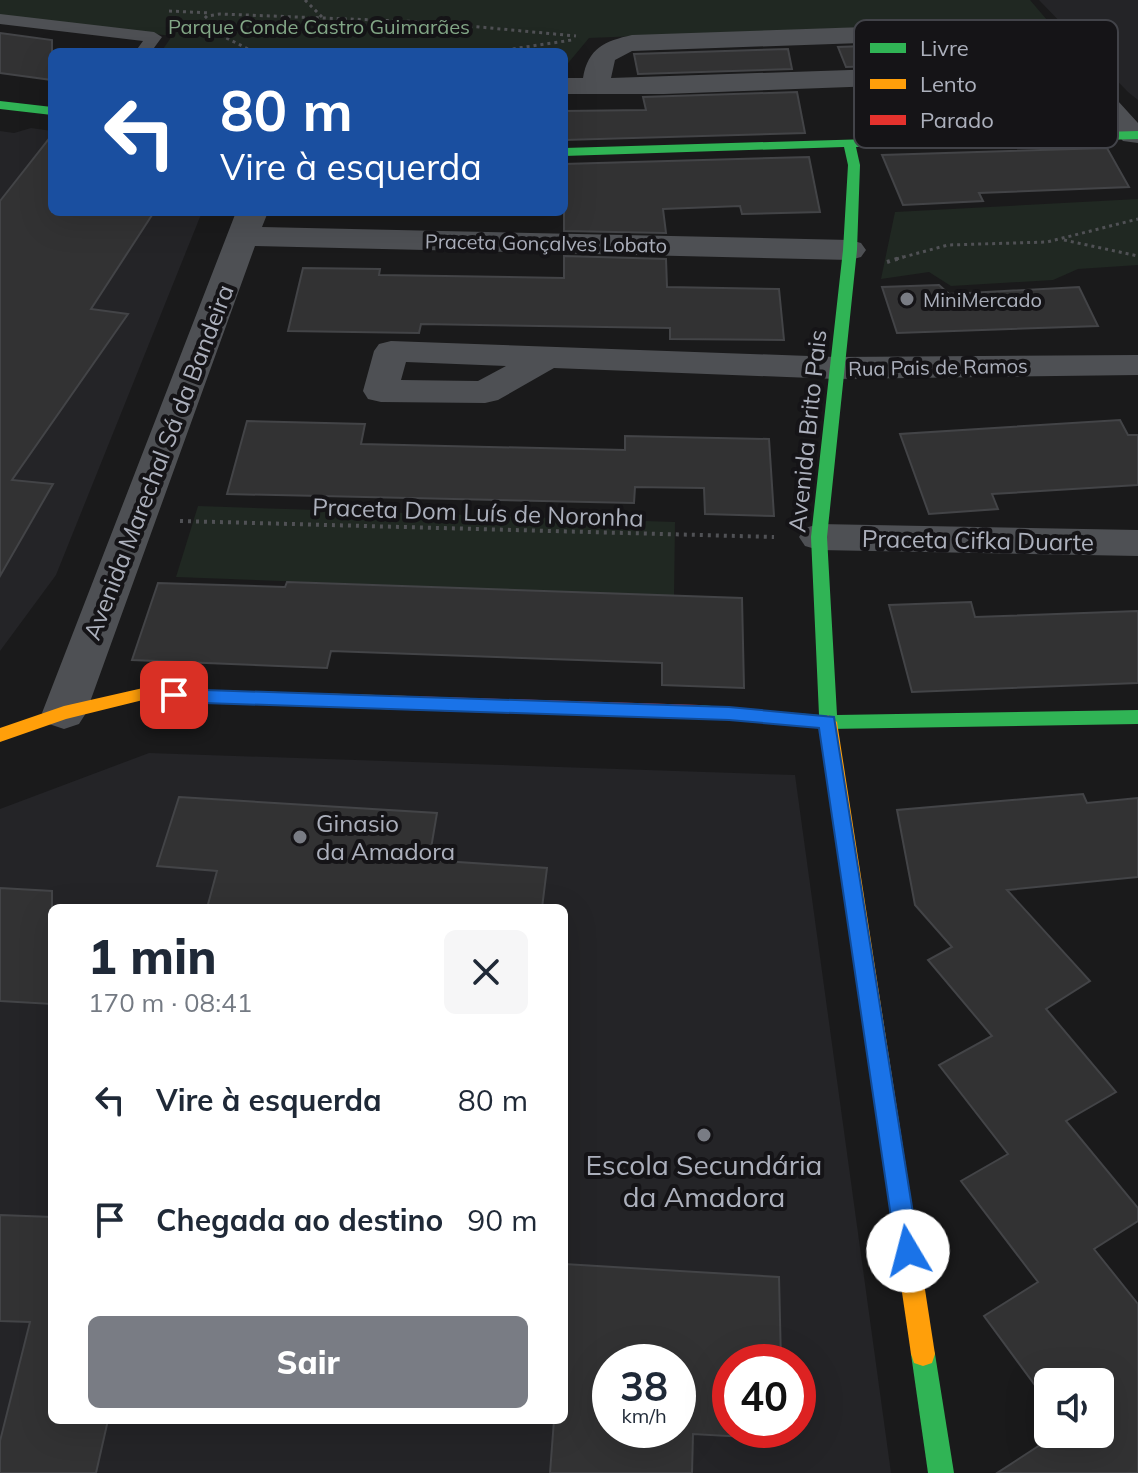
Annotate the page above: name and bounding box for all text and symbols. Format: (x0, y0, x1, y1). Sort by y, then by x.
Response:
park label: Parque Conde Castro Guimarães (168, 14, 470, 39)
legend (854, 20, 1118, 148)
text: Livre (920, 34, 969, 62)
text: Lento (920, 70, 977, 98)
text: 80 m (220, 75, 353, 145)
icon: left (88, 80, 192, 184)
text: Parado (920, 106, 994, 134)
text: Vire à esquerda (220, 144, 482, 189)
street label: Praceta Gonçalves Lobato (425, 228, 667, 258)
street label: Avenida Marechal Sá da Bandeira (76, 280, 240, 644)
place label: MiniMercado (923, 287, 1042, 312)
marker: MiniMercado (898, 290, 916, 308)
street label: Avenida Brito Pais (781, 328, 833, 534)
street label: Rua Pais de Ramos (848, 353, 1028, 381)
street label: Praceta Dom Luís de Noronha (312, 491, 644, 533)
street label: Praceta Cifka Duarte (862, 523, 1094, 557)
pin (140, 661, 208, 729)
icon: arrive (152, 673, 196, 717)
place label: Ginasio da Amadora (316, 808, 455, 866)
marker: Ginasio da Amadora (291, 828, 309, 846)
text: 1 min (88, 926, 217, 986)
button: close (444, 930, 528, 1014)
text: 170 m · 08:41 (88, 986, 252, 1019)
icon: left (88, 1078, 132, 1122)
text: Vire à esquerda (156, 1081, 382, 1119)
text: 80 m (458, 1081, 528, 1119)
marker: Escola Secundária da Amadora (695, 1126, 713, 1144)
place label: Escola Secundária da Amadora (586, 1147, 822, 1214)
icon: arrive (88, 1198, 132, 1242)
text: Chegada ao destino (156, 1201, 443, 1239)
text: 90 m (467, 1201, 537, 1239)
position arrow (866, 1209, 950, 1293)
button: Sair (88, 1316, 528, 1408)
speed limit sign: 40 (712, 1344, 816, 1448)
text: 38 (620, 1361, 668, 1411)
map controls (1034, 1368, 1114, 1448)
button: sound (1034, 1368, 1114, 1448)
text: km/h (621, 1403, 667, 1428)

